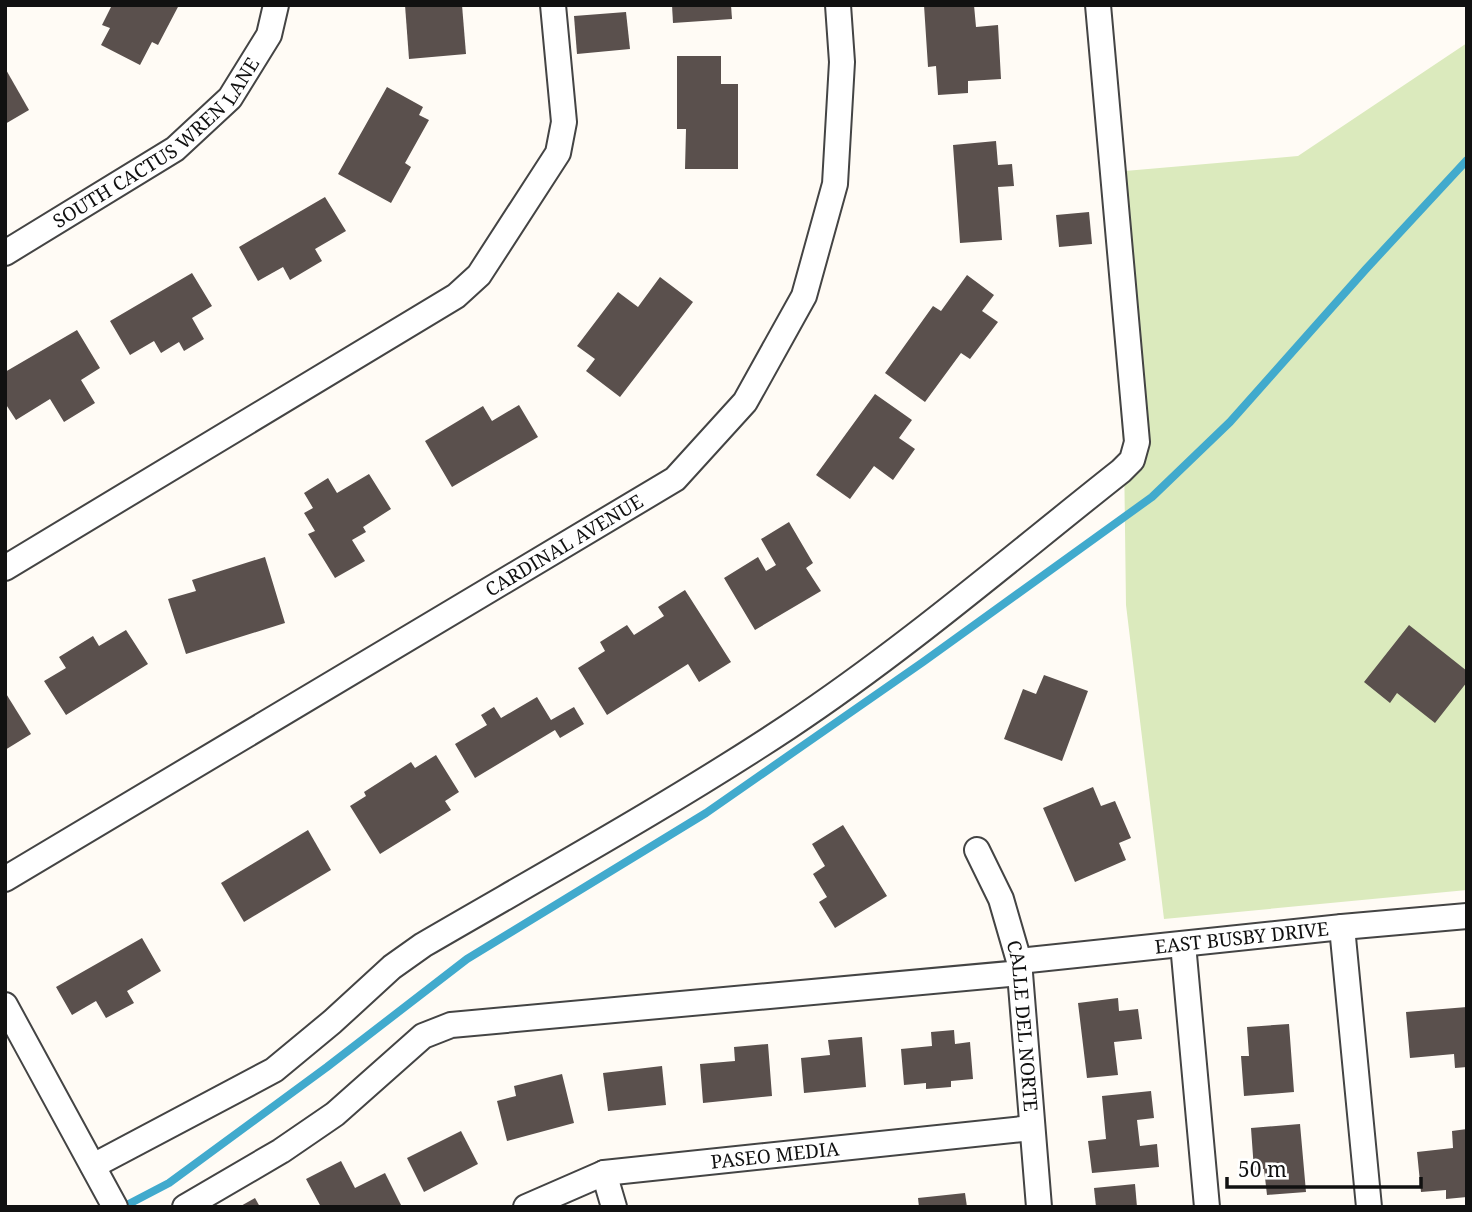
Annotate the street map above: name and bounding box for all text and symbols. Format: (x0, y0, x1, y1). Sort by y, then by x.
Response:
street label: SOUTH CACTUS WREN LANE (48, 52, 265, 234)
street label: CARDINAL AVENUE (480, 488, 648, 602)
street label: EAST BUSBY DRIVE (1154, 915, 1330, 960)
street label: CALLE DEL NORTE (1001, 937, 1044, 1113)
street label: PASEO MEDIA (709, 1135, 841, 1175)
scale bar (1227, 1146, 1421, 1190)
text: 50 m (1238, 1155, 1287, 1183)

